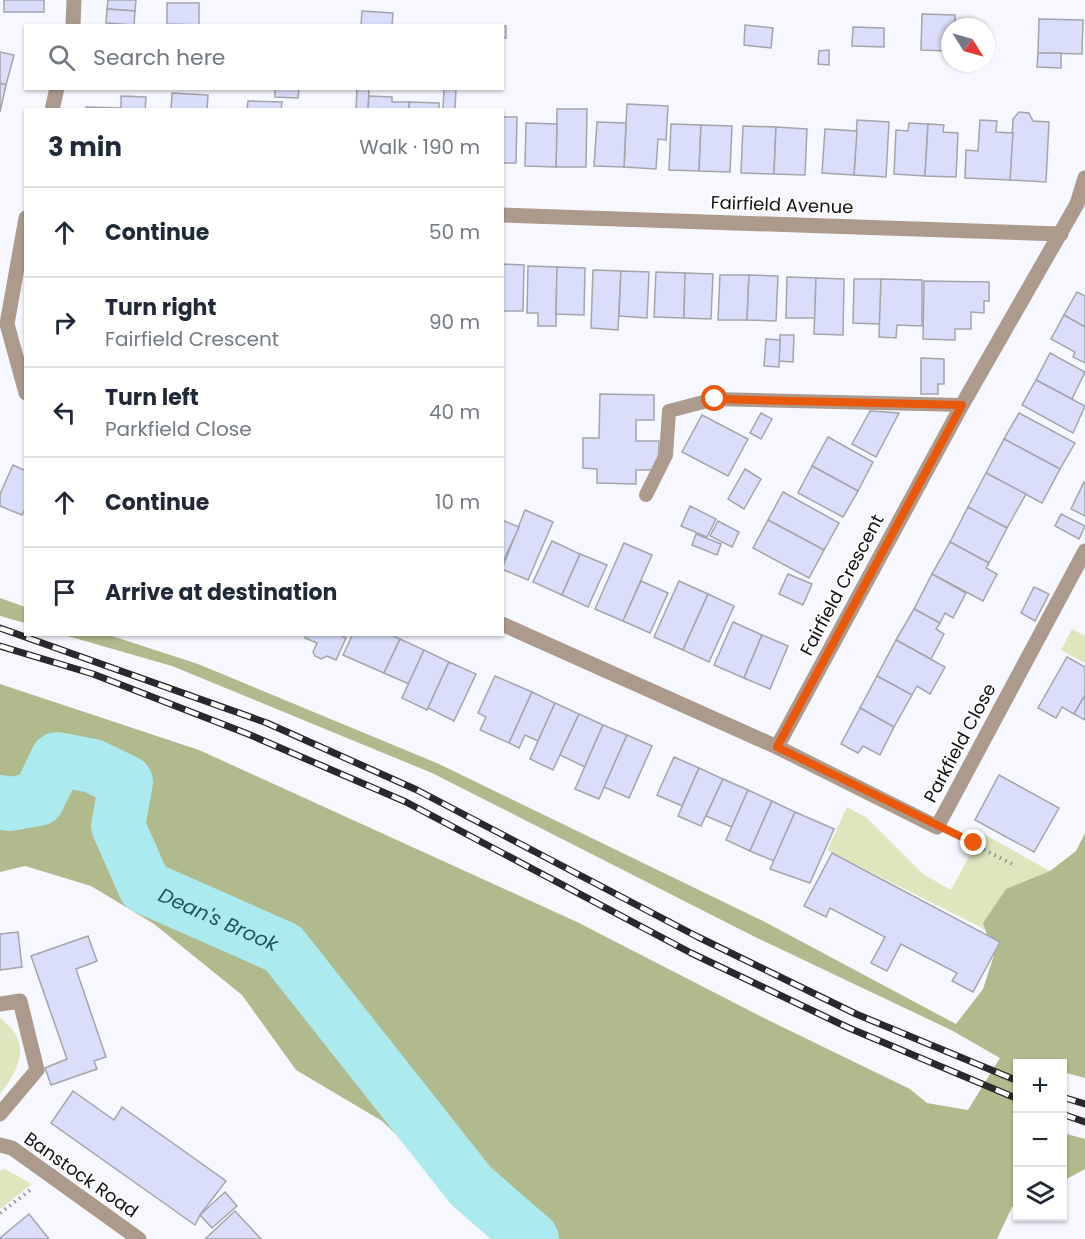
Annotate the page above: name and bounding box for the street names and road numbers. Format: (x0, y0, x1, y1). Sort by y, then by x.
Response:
street label: Fairfield Avenue (710, 190, 854, 219)
street label: Fairfield Crescent (794, 510, 889, 660)
street label: Parkfield Close (918, 679, 1002, 807)
street label: Banstock Road (19, 1126, 143, 1223)

